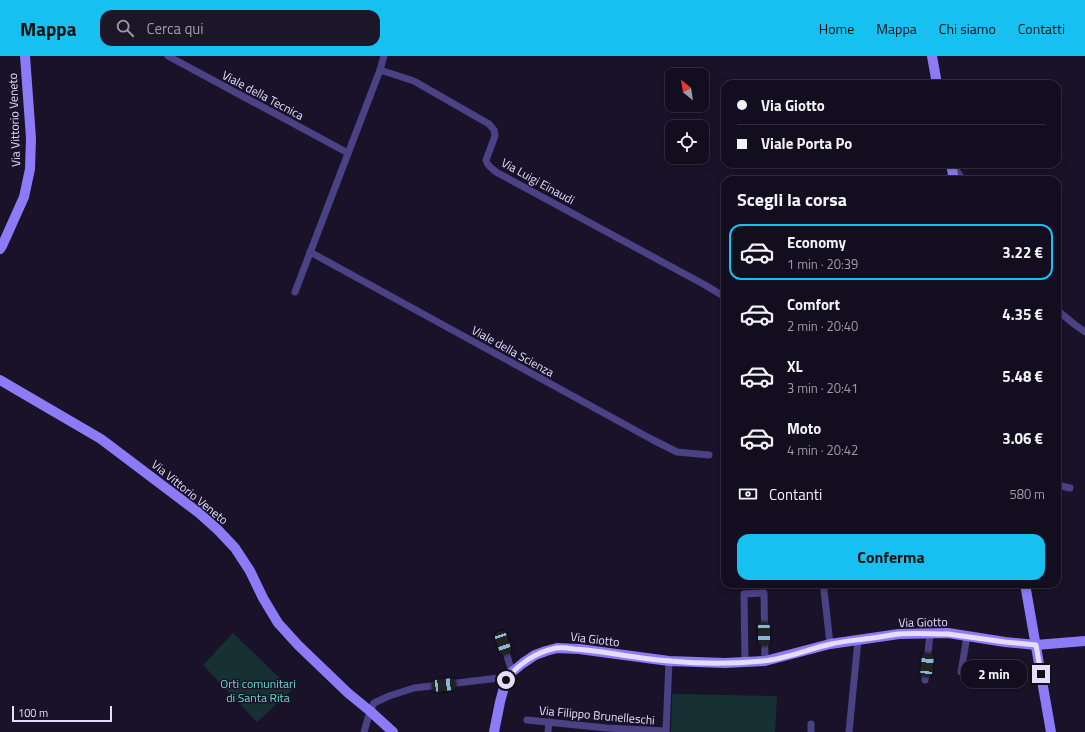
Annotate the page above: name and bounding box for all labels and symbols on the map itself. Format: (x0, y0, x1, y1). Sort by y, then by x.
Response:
street label: Viale della Tecnica (219, 65, 307, 125)
north arrow (665, 68, 709, 112)
street label: Via Vittorio Veneto (3, 73, 25, 167)
street label: Via Luigi Einaudi (498, 153, 578, 209)
street label: Viale della Scienza (468, 320, 558, 382)
street label: Via Vittorio Veneto (147, 455, 233, 529)
street label: Via Giotto (898, 612, 948, 632)
car (758, 622, 770, 646)
street label: Via Giotto (569, 627, 621, 651)
car (494, 630, 512, 656)
car (920, 652, 934, 678)
callout: 2 min (961, 660, 1027, 688)
route end (1032, 665, 1050, 683)
route start (497, 671, 515, 689)
park label: Orti comunitari di Santa Rita (220, 674, 296, 707)
car (431, 678, 457, 692)
street label: Via Filippo Brunelleschi (538, 700, 656, 730)
scale bar (12, 704, 112, 723)

